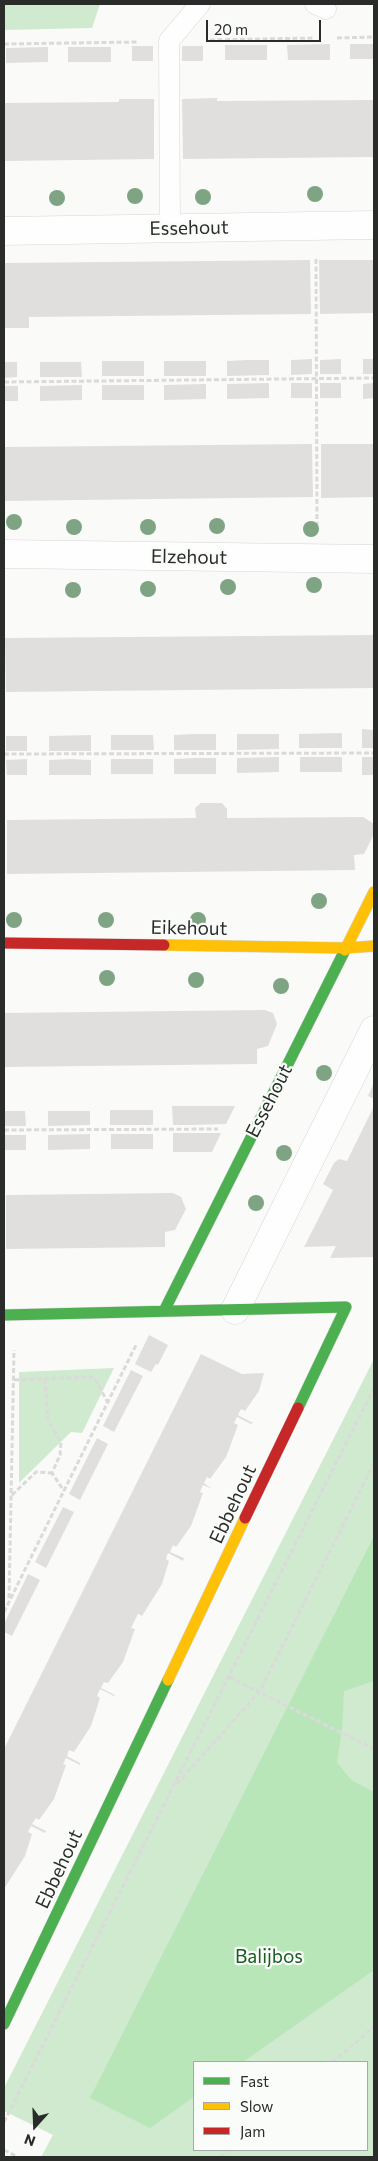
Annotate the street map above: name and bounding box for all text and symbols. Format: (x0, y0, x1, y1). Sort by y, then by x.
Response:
scale bar (208, 10, 323, 42)
text: 20 m (214, 20, 248, 38)
street label: Essehout (149, 216, 229, 240)
street label: Elzehout (151, 545, 227, 569)
street label: Eikehout (150, 916, 228, 940)
street label: Essehout (241, 1061, 297, 1141)
street label: Ebbehout (205, 1461, 261, 1547)
street label: Ebbehout (31, 1826, 87, 1912)
park label: Balijbos (235, 1946, 303, 1968)
legend (193, 2061, 368, 2151)
text: Fast (240, 2072, 269, 2090)
text: Slow (240, 2097, 273, 2115)
north arrow (10, 2101, 60, 2151)
text: Jam (240, 2122, 265, 2140)
text: N (22, 2131, 38, 2150)

